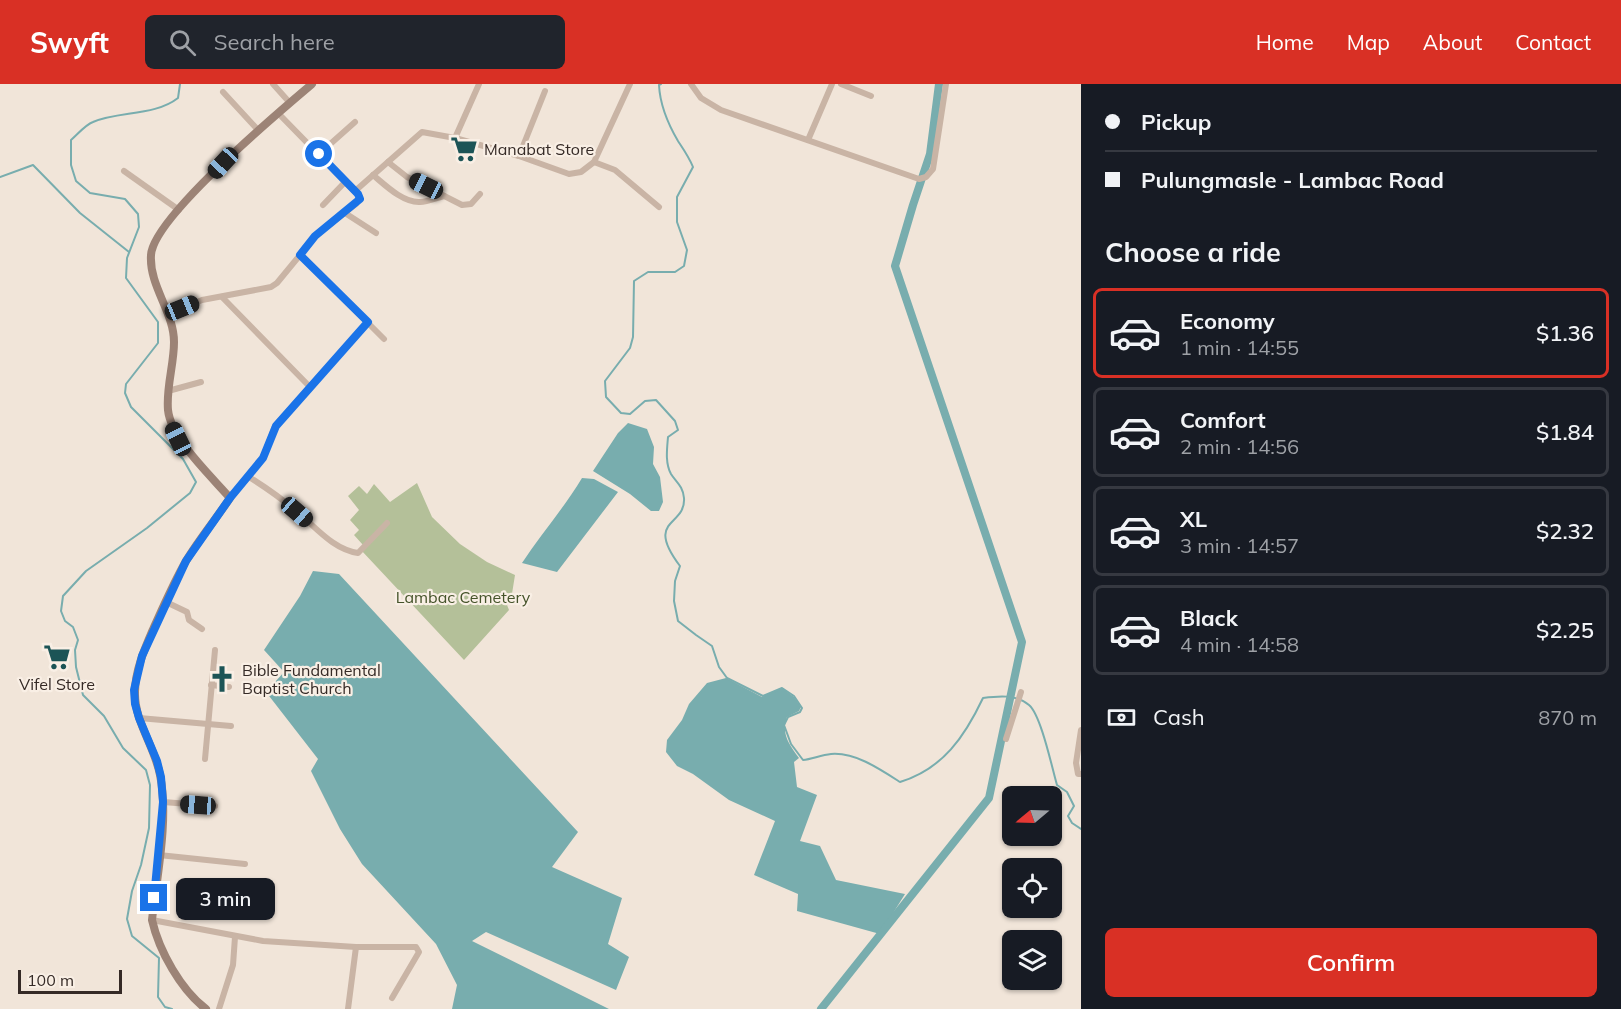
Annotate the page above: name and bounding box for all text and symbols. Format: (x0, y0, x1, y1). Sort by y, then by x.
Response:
search box (145, 15, 565, 69)
text: Swyft (30, 25, 109, 60)
icon: search (166, 26, 199, 59)
text: Search here (214, 28, 335, 56)
text: Home (1256, 29, 1314, 55)
text: Map (1347, 29, 1390, 55)
text: About (1423, 29, 1482, 55)
text: Contact (1515, 29, 1591, 55)
text: Pickup (1141, 108, 1211, 136)
supermarket icon: Manabat Store (449, 134, 479, 164)
place label: Manabat Store (484, 139, 594, 159)
route start (305, 140, 332, 167)
car (204, 144, 242, 182)
text: Pulungmasle - Lambac Road (1141, 166, 1444, 194)
car (406, 170, 446, 202)
text: Choose a ride (1105, 235, 1281, 269)
car (162, 293, 202, 323)
icon: car (1108, 306, 1162, 360)
text: Economy (1180, 307, 1275, 335)
text: $1.36 (1536, 319, 1594, 347)
text: 1 min · 14:55 (1180, 335, 1299, 360)
icon: car (1108, 405, 1162, 459)
text: Comfort (1180, 406, 1266, 434)
text: $1.84 (1536, 418, 1594, 446)
car (162, 419, 194, 459)
text: 2 min · 14:56 (1180, 434, 1299, 459)
car (278, 493, 316, 531)
icon: car (1108, 504, 1162, 558)
text: XL (1180, 505, 1207, 533)
text: $2.32 (1536, 517, 1594, 545)
text: 3 min · 14:57 (1180, 533, 1299, 558)
park label: Lambac Cemetery (396, 587, 531, 607)
icon: car (1108, 603, 1162, 657)
text: Black (1180, 604, 1238, 632)
text: $2.25 (1536, 616, 1594, 644)
text: 4 min · 14:58 (1180, 632, 1299, 657)
supermarket icon: Vifel Store (42, 642, 72, 672)
place label: Bible Fundamental Baptist Church (242, 660, 381, 698)
church icon: Bible Fundamental Baptist Church (207, 664, 237, 694)
place label: Vifel Store (19, 674, 95, 694)
icon: cash (1105, 701, 1138, 734)
text: Cash (1153, 703, 1205, 731)
text: 870 m (1538, 705, 1597, 730)
north arrow (1002, 786, 1062, 846)
map controls (1002, 786, 1062, 990)
car (179, 795, 217, 815)
button: locate (1002, 858, 1062, 918)
callout: 3 min (175, 877, 274, 919)
route end (140, 884, 167, 911)
text: 3 min (200, 886, 251, 911)
button: Confirm (1105, 928, 1597, 997)
button: layers (1002, 930, 1062, 990)
scale bar (18, 967, 122, 994)
text: 100 m (27, 970, 74, 990)

